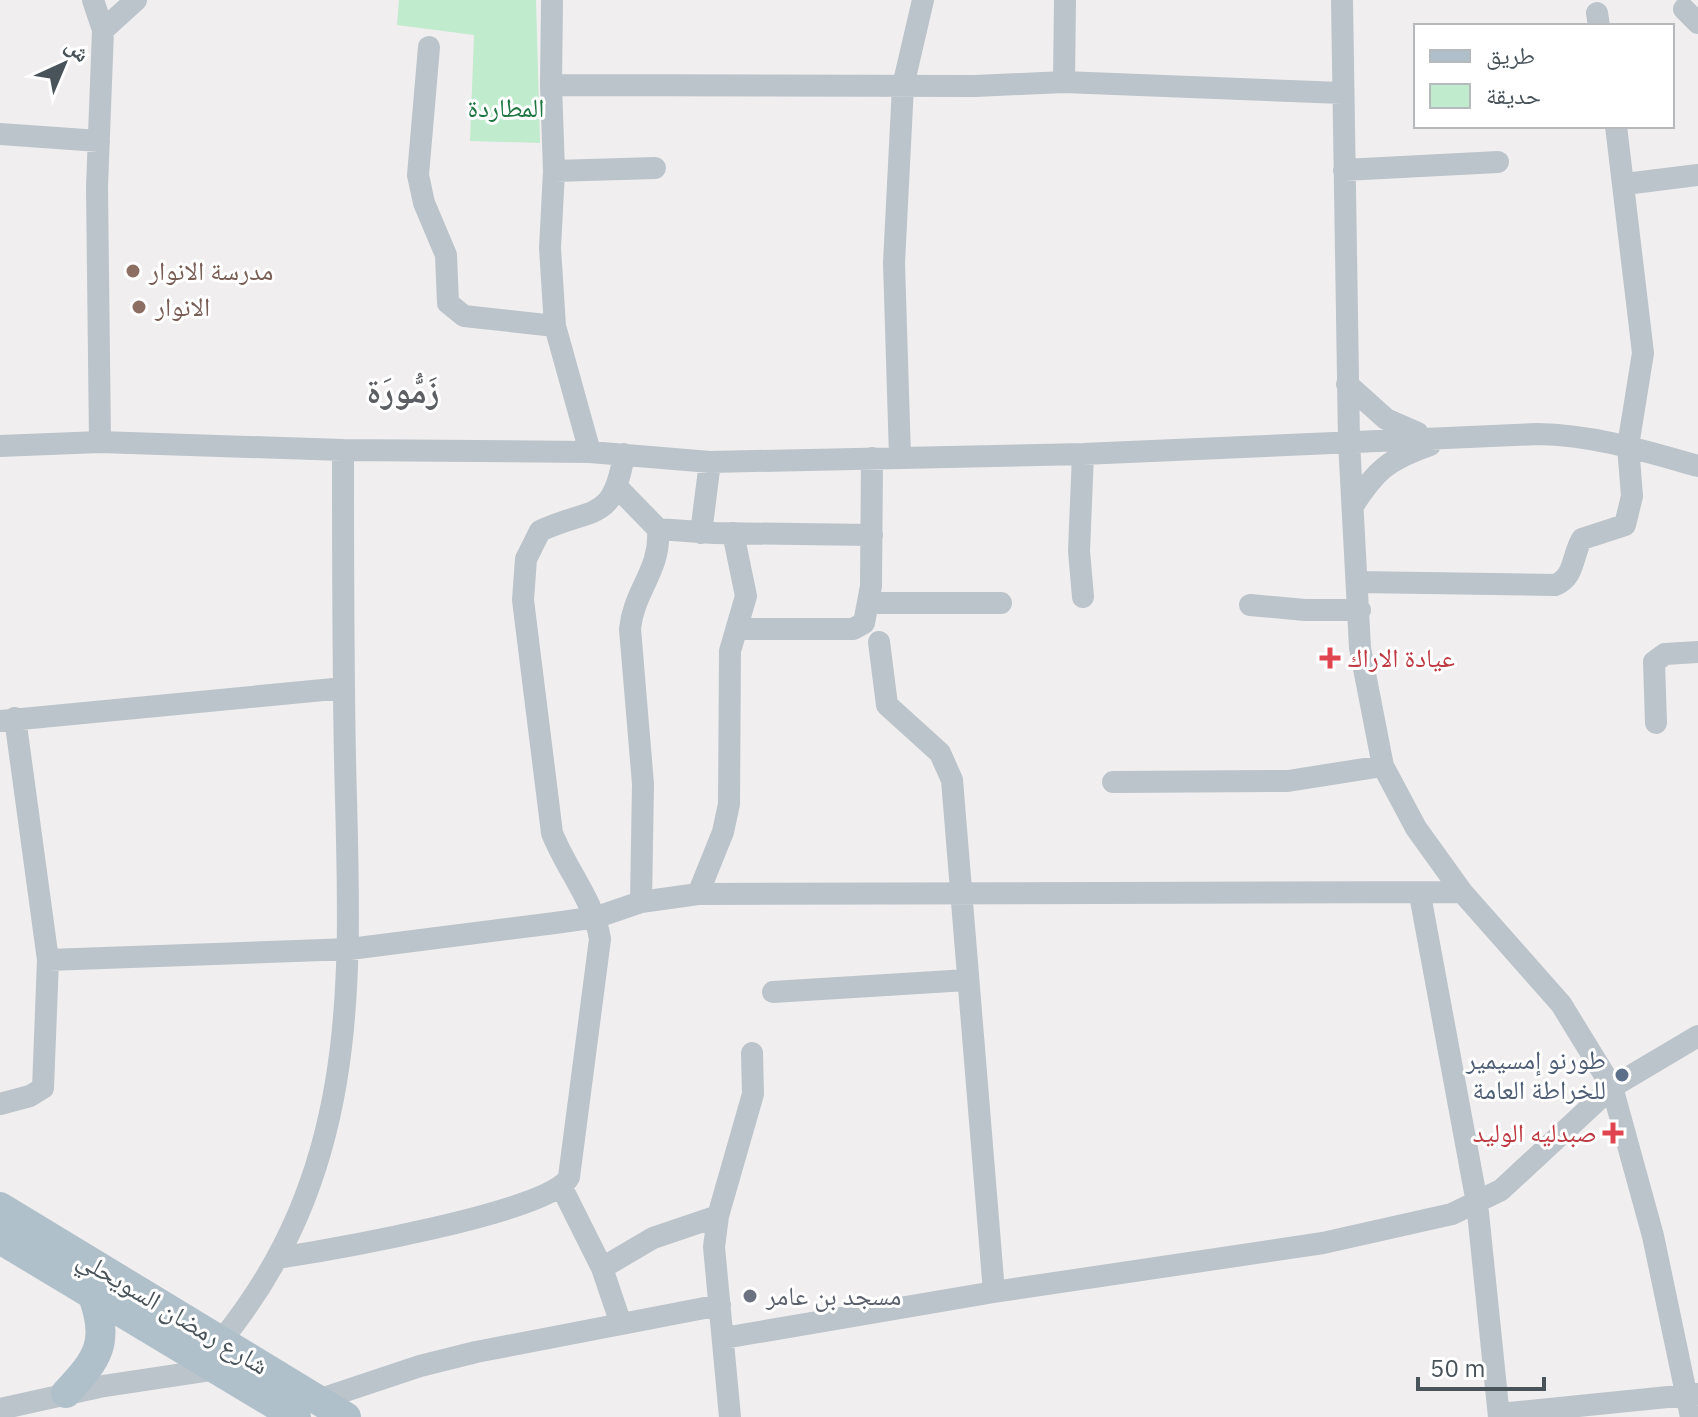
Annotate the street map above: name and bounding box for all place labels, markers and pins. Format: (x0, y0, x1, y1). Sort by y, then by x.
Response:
place label: مدرسة الانوار (148, 253, 273, 287)
marker: مدرسة الانوار (124, 262, 142, 280)
place label: الانوار (154, 289, 210, 323)
marker: الانوار (130, 298, 148, 316)
place label: عيادة الاراك (1348, 640, 1455, 674)
marker: عيادة الاراك (1319, 647, 1341, 669)
place label: طورنو إمسيمير للخراطة العامة (1465, 1042, 1606, 1106)
marker: طورنو إمسيمير للخراطة العامة (1613, 1066, 1631, 1084)
place label: صبدليه الوليد (1473, 1115, 1597, 1149)
marker: صبدليه الوليد (1604, 1124, 1622, 1142)
place label: مسجد بن عامر (765, 1278, 901, 1312)
marker: مسجد بن عامر (741, 1287, 759, 1305)

